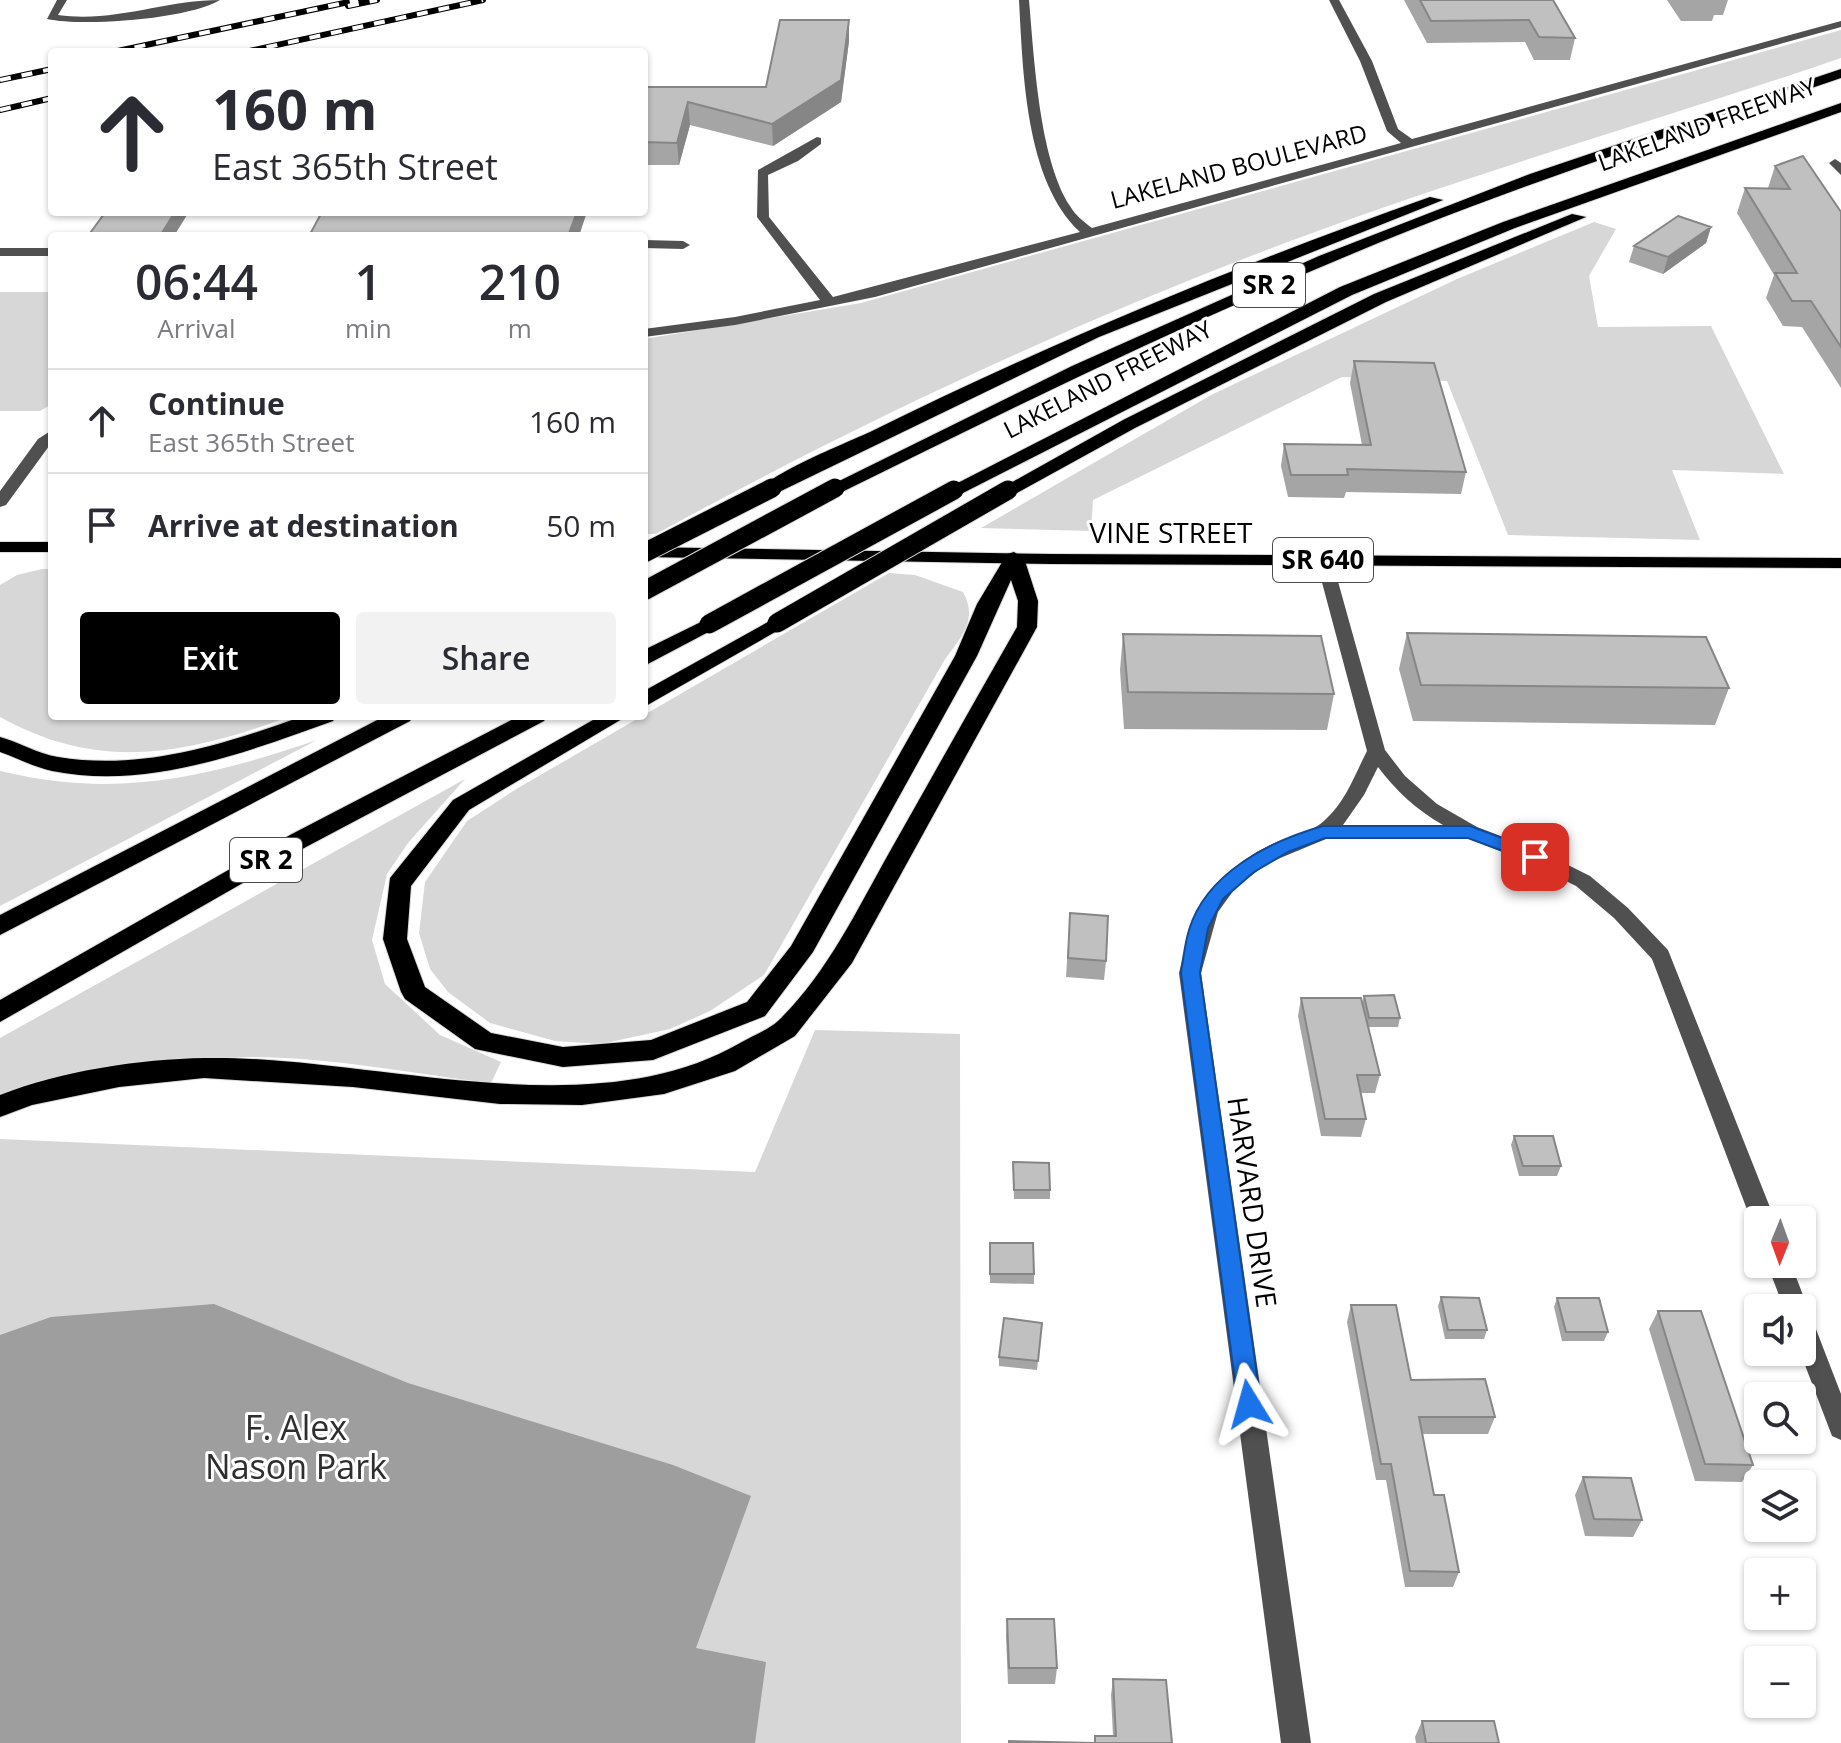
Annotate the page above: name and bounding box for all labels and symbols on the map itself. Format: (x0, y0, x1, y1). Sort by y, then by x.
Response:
street label: LAKELAND FREEWAY (1593, 69, 1821, 178)
street label: LAKELAND BOULEVARD (1107, 115, 1371, 216)
road number: SR 2 (1233, 263, 1305, 307)
street label: LAKELAND FREEWAY (997, 312, 1218, 446)
street label: VINE STREET (1089, 513, 1253, 551)
road number: SR 640 (1273, 538, 1373, 582)
pin (1501, 823, 1569, 891)
road number: SR 2 (230, 838, 302, 882)
street label: HARVARD DRIVE (1219, 1094, 1287, 1310)
north arrow (1744, 1206, 1816, 1278)
position arrow (1207, 1362, 1291, 1446)
park label: F. Alex Nason Park (205, 1404, 387, 1489)

